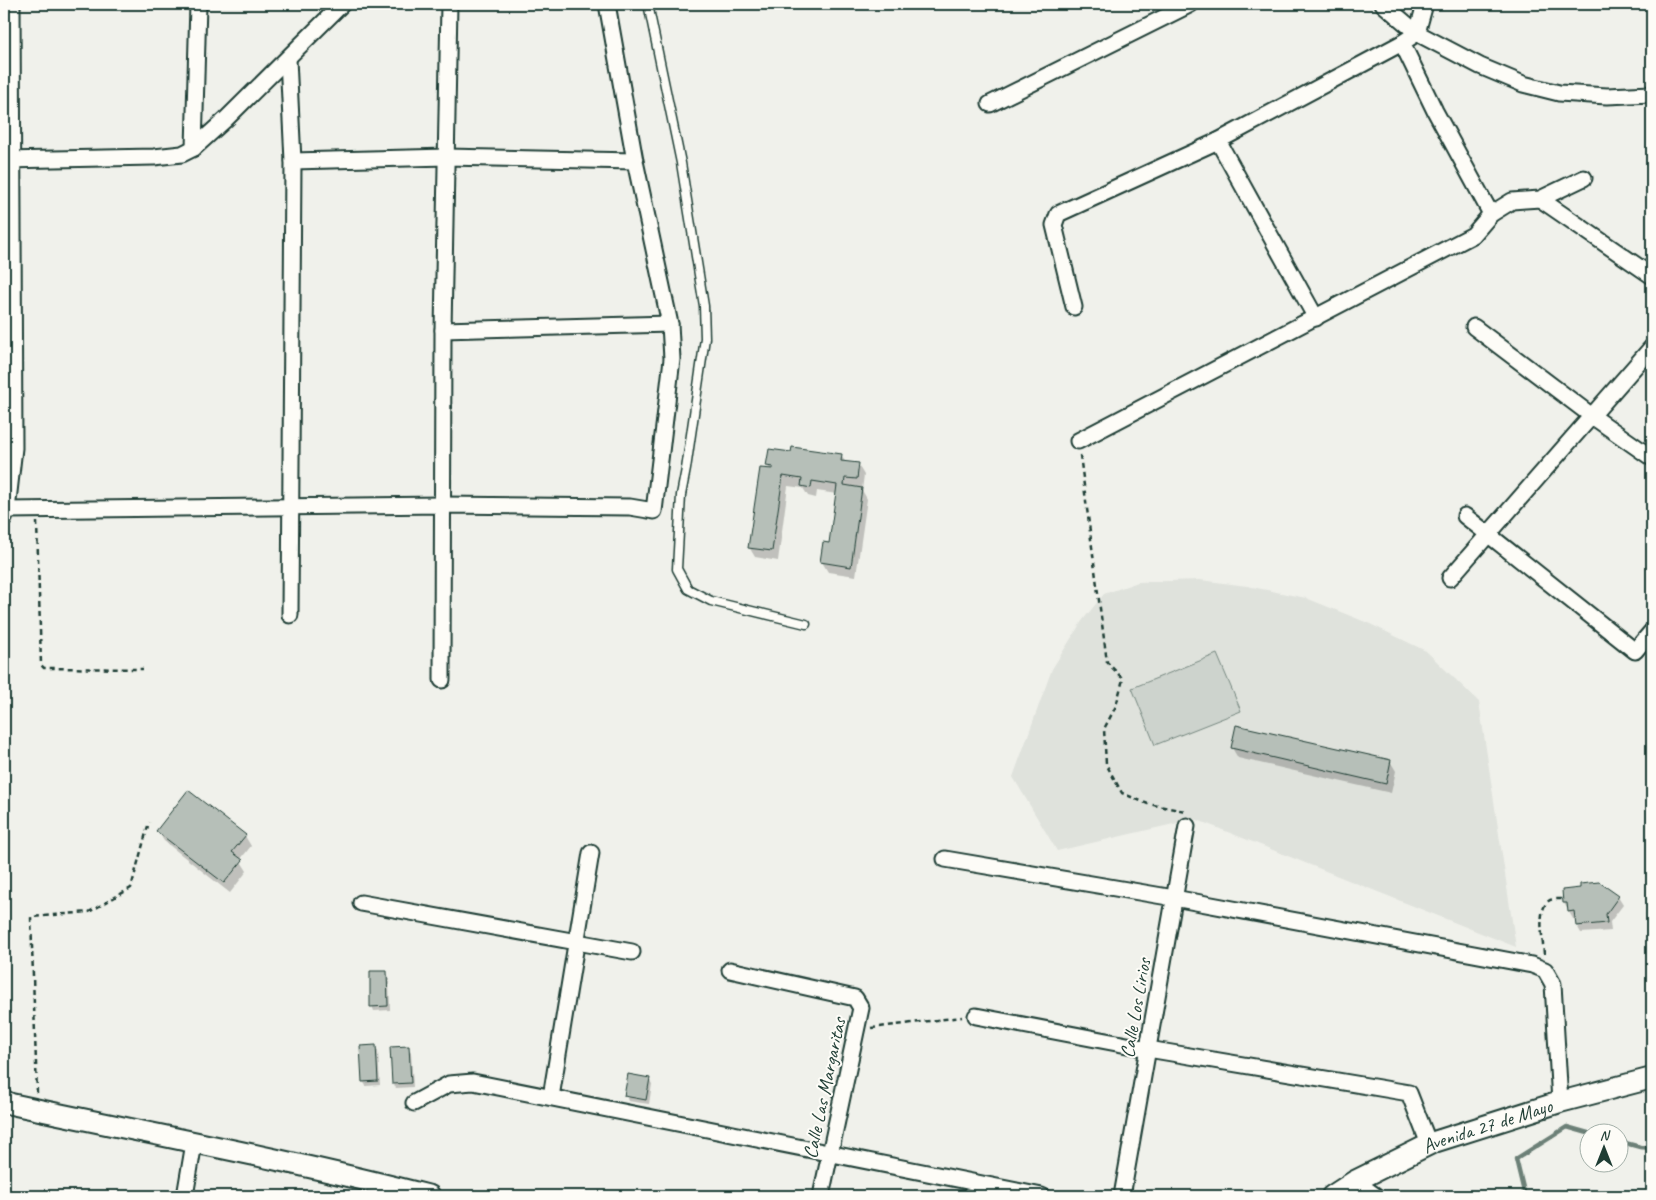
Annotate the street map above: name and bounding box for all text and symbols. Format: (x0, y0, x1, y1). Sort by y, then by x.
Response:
street label: Calle Los Lirios (1114, 954, 1157, 1060)
street label: Calle Las Margaritas (797, 1013, 852, 1161)
street label: Avenida 27 de Mayo (1418, 1093, 1556, 1159)
north arrow (1578, 1122, 1628, 1172)
text: N (1600, 1127, 1611, 1144)

